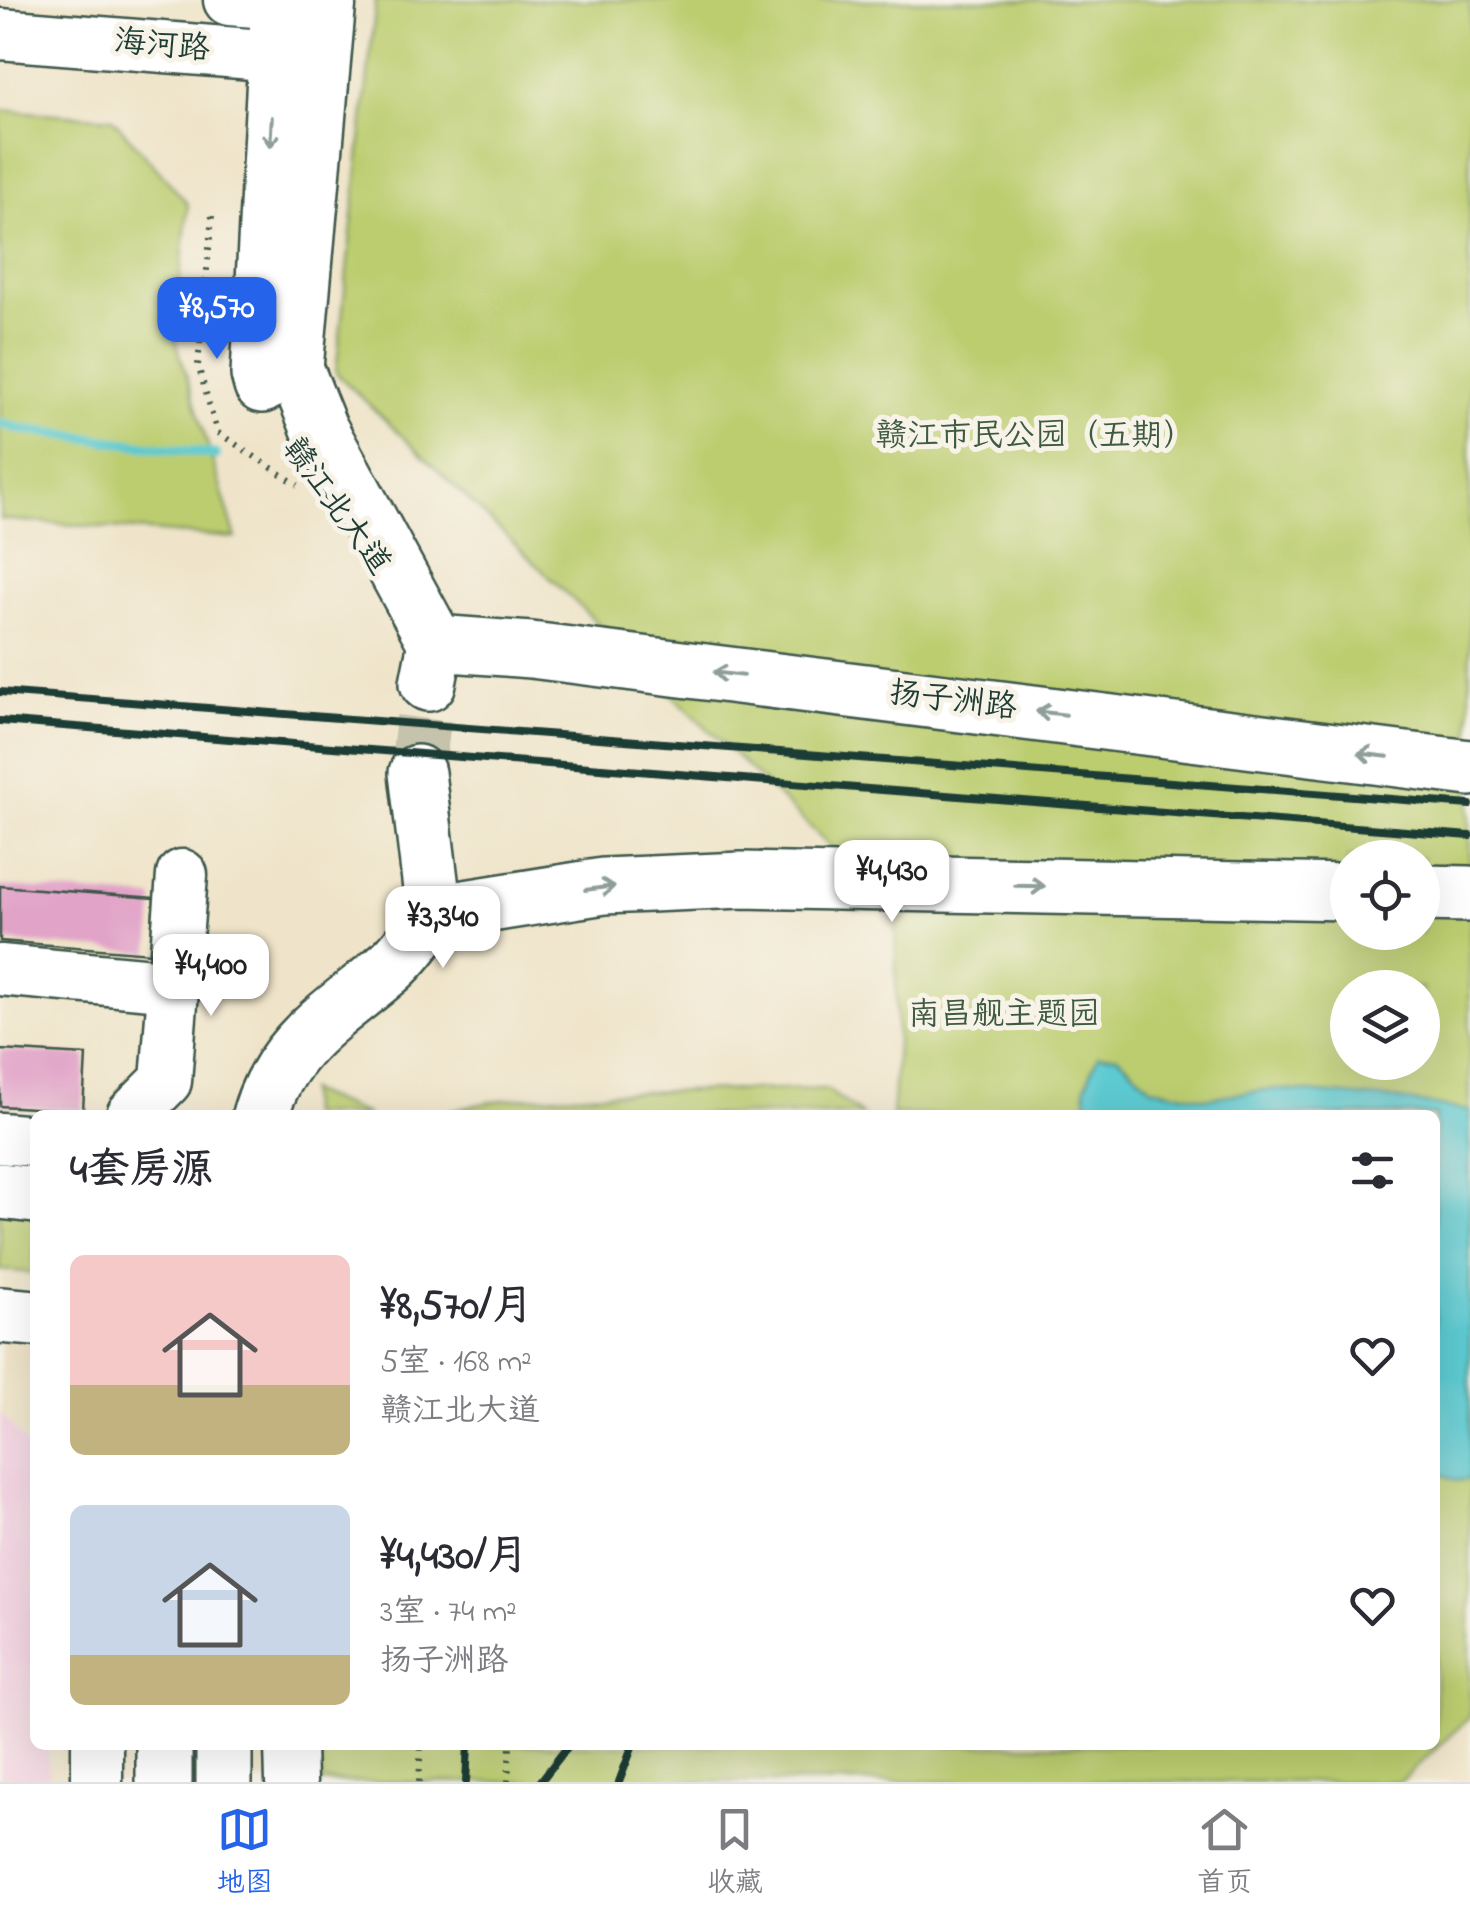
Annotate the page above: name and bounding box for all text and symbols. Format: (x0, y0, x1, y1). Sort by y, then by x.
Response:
street label: 海河路 (112, 19, 212, 75)
one-way arrow (261, 116, 280, 148)
pin: ¥8,570 (136, 277, 298, 362)
text: ¥8,570 (179, 286, 255, 333)
park label: 赣江市民公园（五期） (875, 414, 1195, 461)
street label: 赣江北大道 (269, 428, 401, 586)
one-way arrow (713, 664, 745, 683)
street label: 扬子洲路 (887, 671, 1019, 733)
one-way arrow (1035, 704, 1068, 722)
one-way arrow (1358, 745, 1390, 764)
pin: ¥4,430 (811, 840, 973, 925)
map controls (1330, 840, 1440, 1080)
button: locate (1330, 840, 1440, 950)
text: ¥4,430 (856, 849, 928, 896)
one-way arrow (1013, 876, 1045, 895)
one-way arrow (583, 878, 616, 897)
pin: ¥3,340 (362, 886, 524, 971)
text: ¥3,340 (407, 895, 479, 942)
pin: ¥4,400 (130, 934, 292, 1019)
text: ¥4,400 (175, 943, 247, 990)
button: layers (1330, 970, 1440, 1080)
park label: 南昌舰主题园 (908, 993, 1100, 1040)
text: 4套房源 (70, 1141, 213, 1202)
icon: filters (1345, 1143, 1400, 1198)
text: ¥8,570/月 (380, 1277, 534, 1338)
icon: home (150, 1295, 270, 1415)
icon: heart (1345, 1328, 1400, 1383)
text: 5室 · 168 m² (380, 1340, 532, 1387)
text: 赣江北大道 (380, 1389, 540, 1436)
text: ¥4,430/月 (380, 1527, 529, 1588)
icon: home (150, 1545, 270, 1665)
icon: heart (1345, 1578, 1400, 1633)
text: 3室 · 74 m² (380, 1590, 517, 1637)
text: 扬子洲路 (380, 1639, 508, 1686)
tab: 地图 (217, 1802, 273, 1905)
tab: 收藏 (707, 1802, 763, 1905)
tab: 首页 (1197, 1802, 1253, 1905)

